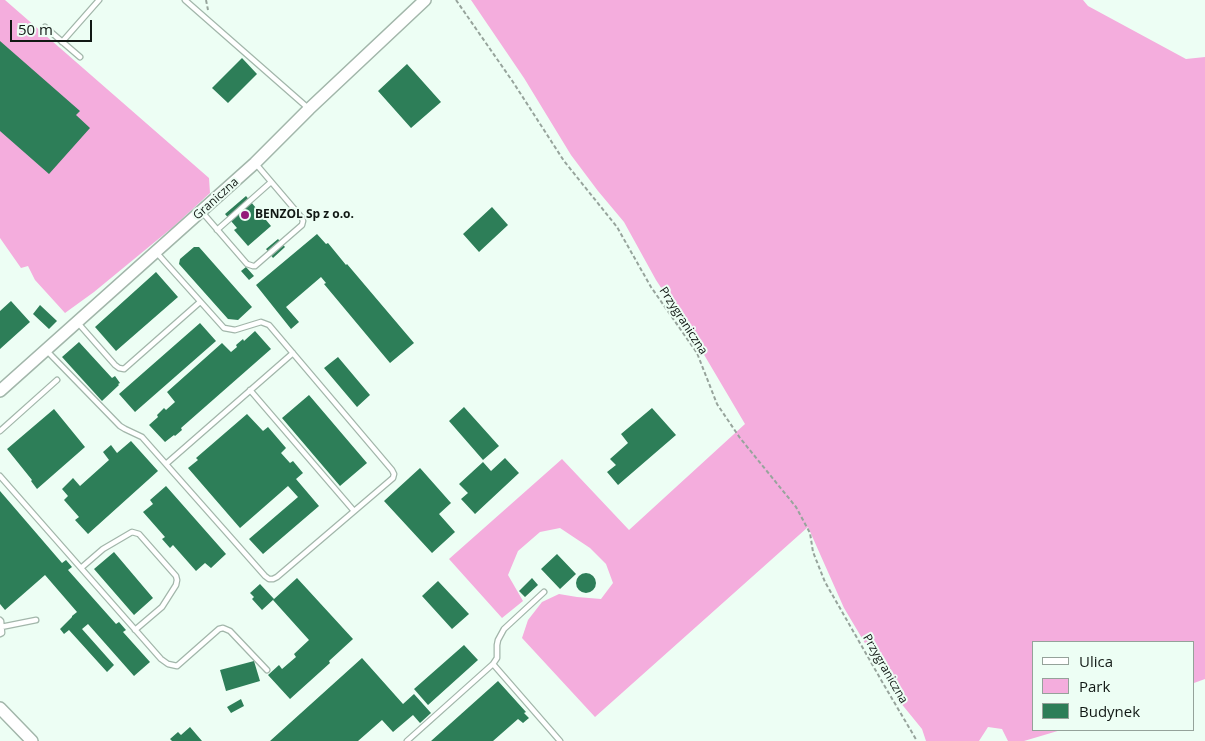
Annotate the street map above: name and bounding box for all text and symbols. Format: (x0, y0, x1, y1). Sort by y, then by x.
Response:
scale bar (12, 10, 95, 42)
text: 50 m (18, 19, 53, 39)
street label: Graniczna (190, 175, 242, 223)
place label: BENZOL Sp z o.o. (255, 208, 354, 222)
marker: BENZOL Sp z o.o. (239, 209, 251, 221)
street label: Przygraniczna (656, 285, 710, 357)
street label: Przygraniczna (859, 632, 911, 706)
legend (1032, 641, 1195, 731)
text: Ulica (1079, 651, 1113, 671)
text: Park (1079, 676, 1110, 696)
text: Budynek (1079, 701, 1140, 721)

